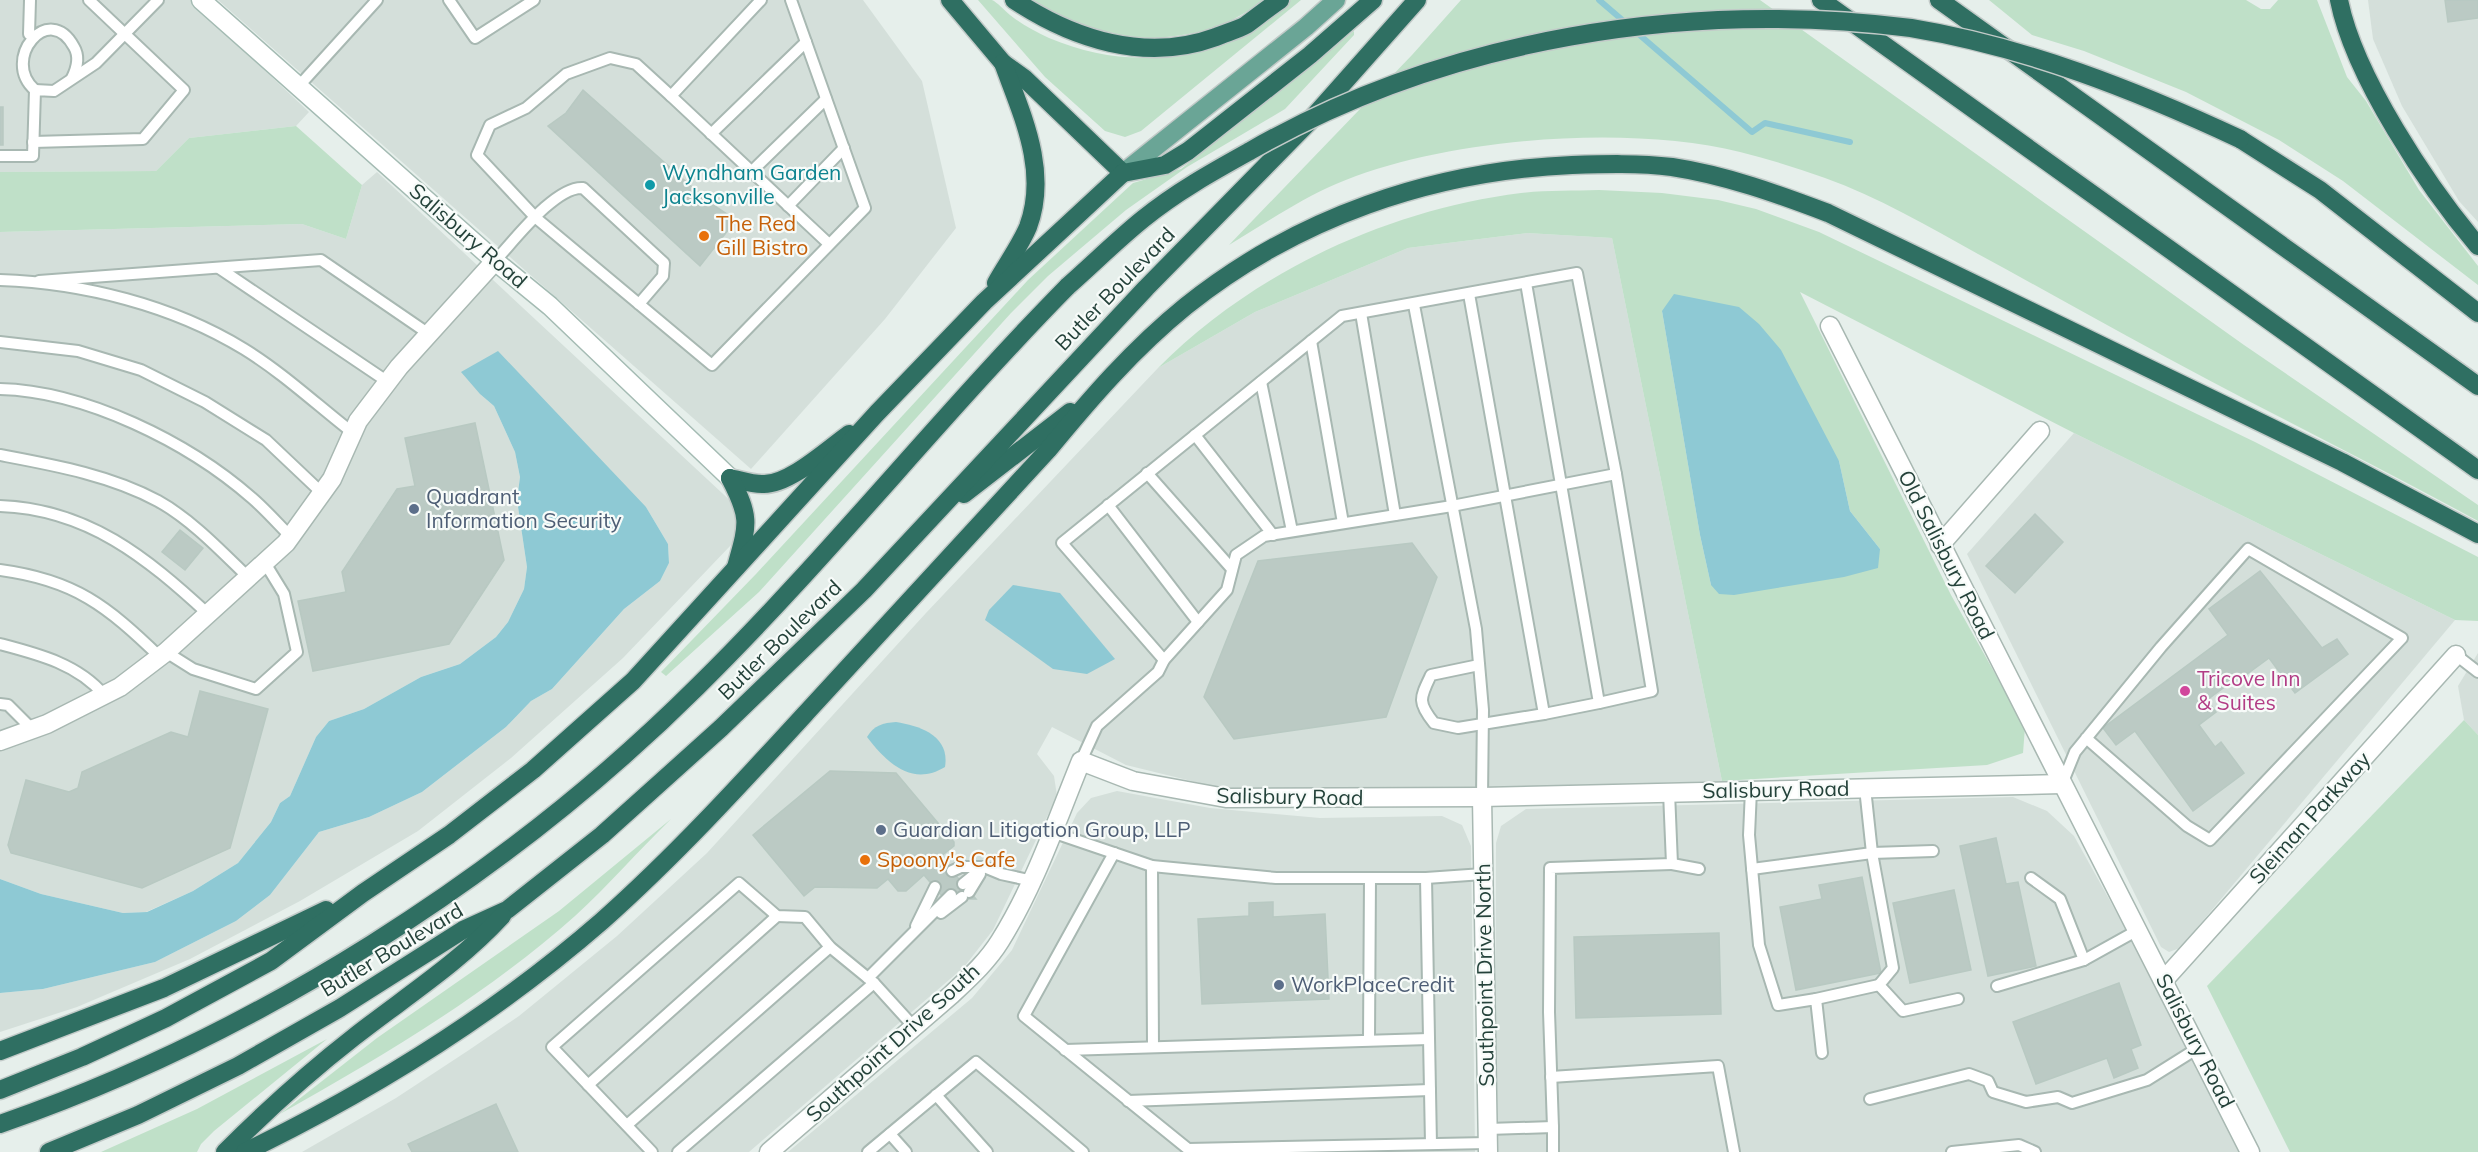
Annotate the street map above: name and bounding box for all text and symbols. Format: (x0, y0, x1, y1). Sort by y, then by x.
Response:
place label: Wyndham Garden Jacksonville (662, 159, 841, 209)
street label: Salisbury Road (405, 177, 533, 293)
marker: Wyndham Garden Jacksonville (643, 178, 657, 192)
place label: The Red Gill Bistro (716, 210, 808, 260)
street label: Butler Boulevard (1049, 221, 1180, 355)
marker: The Red Gill Bistro (697, 229, 711, 243)
street label: Old Salisbury Road (1893, 466, 2001, 644)
place label: Quadrant Information Security (426, 483, 622, 533)
marker: Quadrant Information Security (407, 502, 421, 516)
street label: Butler Boulevard (712, 574, 846, 705)
place label: Tricove Inn & Suites (2197, 665, 2301, 715)
marker: Tricove Inn & Suites (2178, 684, 2192, 698)
street label: Sleiman Parkway (2243, 746, 2375, 889)
street label: Salisbury Road (1702, 775, 1850, 803)
street label: Salisbury Road (1216, 782, 1364, 810)
place label: Guardian Litigation Group, LLP (893, 816, 1191, 842)
marker: Guardian Litigation Group, LLP (874, 823, 888, 837)
place label: Spoony's Cafe (877, 846, 1015, 872)
marker: Spoony's Cafe (858, 853, 872, 867)
street label: Southpoint Drive North (1469, 863, 1499, 1087)
street label: Butler Boulevard (316, 896, 467, 1002)
street label: Southpoint Drive South (800, 957, 984, 1127)
street label: Salisbury Road (2151, 969, 2241, 1112)
place label: WorkPlaceCredit (1291, 971, 1455, 997)
marker: WorkPlaceCredit (1272, 978, 1286, 992)

